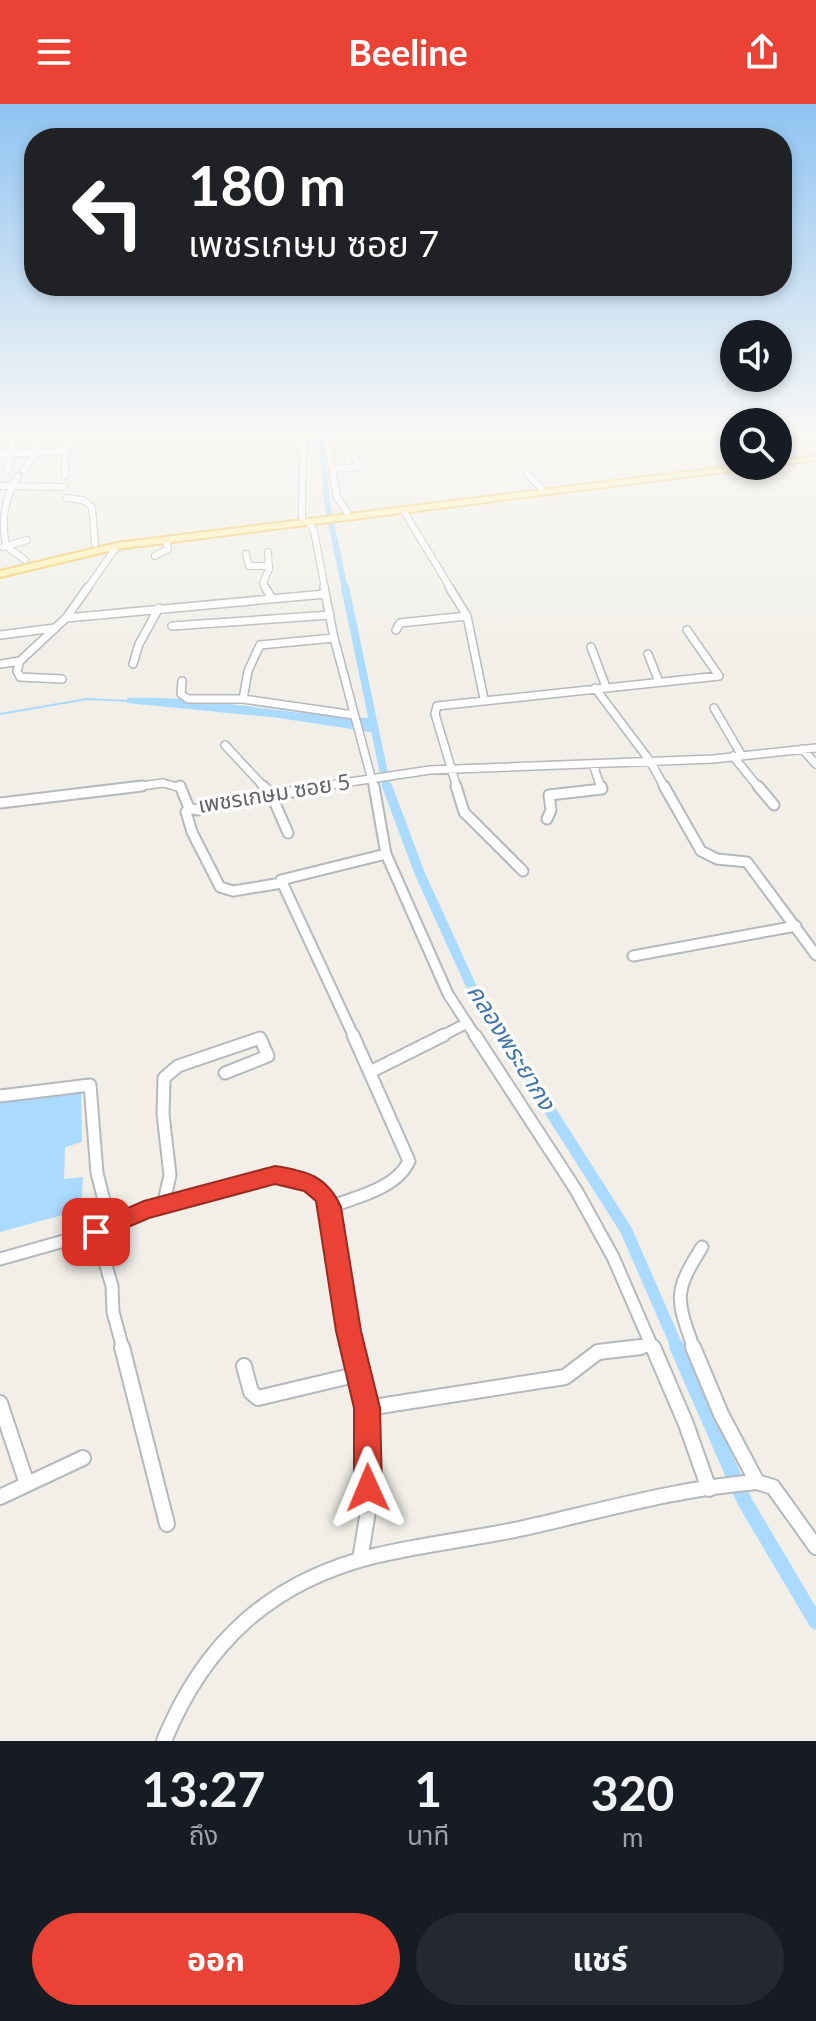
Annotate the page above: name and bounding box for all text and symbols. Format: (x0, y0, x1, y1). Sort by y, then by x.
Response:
icon: menu (32, 30, 76, 74)
text: Beeline (348, 30, 468, 74)
icon: share (740, 30, 784, 74)
text: 180 m (188, 151, 346, 218)
icon: left (56, 160, 160, 264)
text: เพชรเกษม ซอย 7 (188, 221, 439, 265)
map controls (720, 320, 792, 480)
button: sound (720, 320, 792, 392)
button: search (720, 408, 792, 480)
street label: เพชรเกษม ซอย 5 (196, 767, 352, 818)
water label: คลองพระยากง (462, 978, 563, 1115)
pin (62, 1198, 130, 1266)
icon: arrive (74, 1210, 118, 1254)
position arrow (326, 1446, 410, 1530)
text: 13:27 (142, 1760, 265, 1817)
text: 1 (414, 1760, 442, 1817)
text: 320 (591, 1764, 674, 1821)
text: ถึง (189, 1819, 218, 1851)
text: นาที (407, 1819, 449, 1851)
text: m (622, 1821, 643, 1853)
button: ออก (32, 1913, 400, 2005)
button: แชร์ (416, 1913, 784, 2005)

